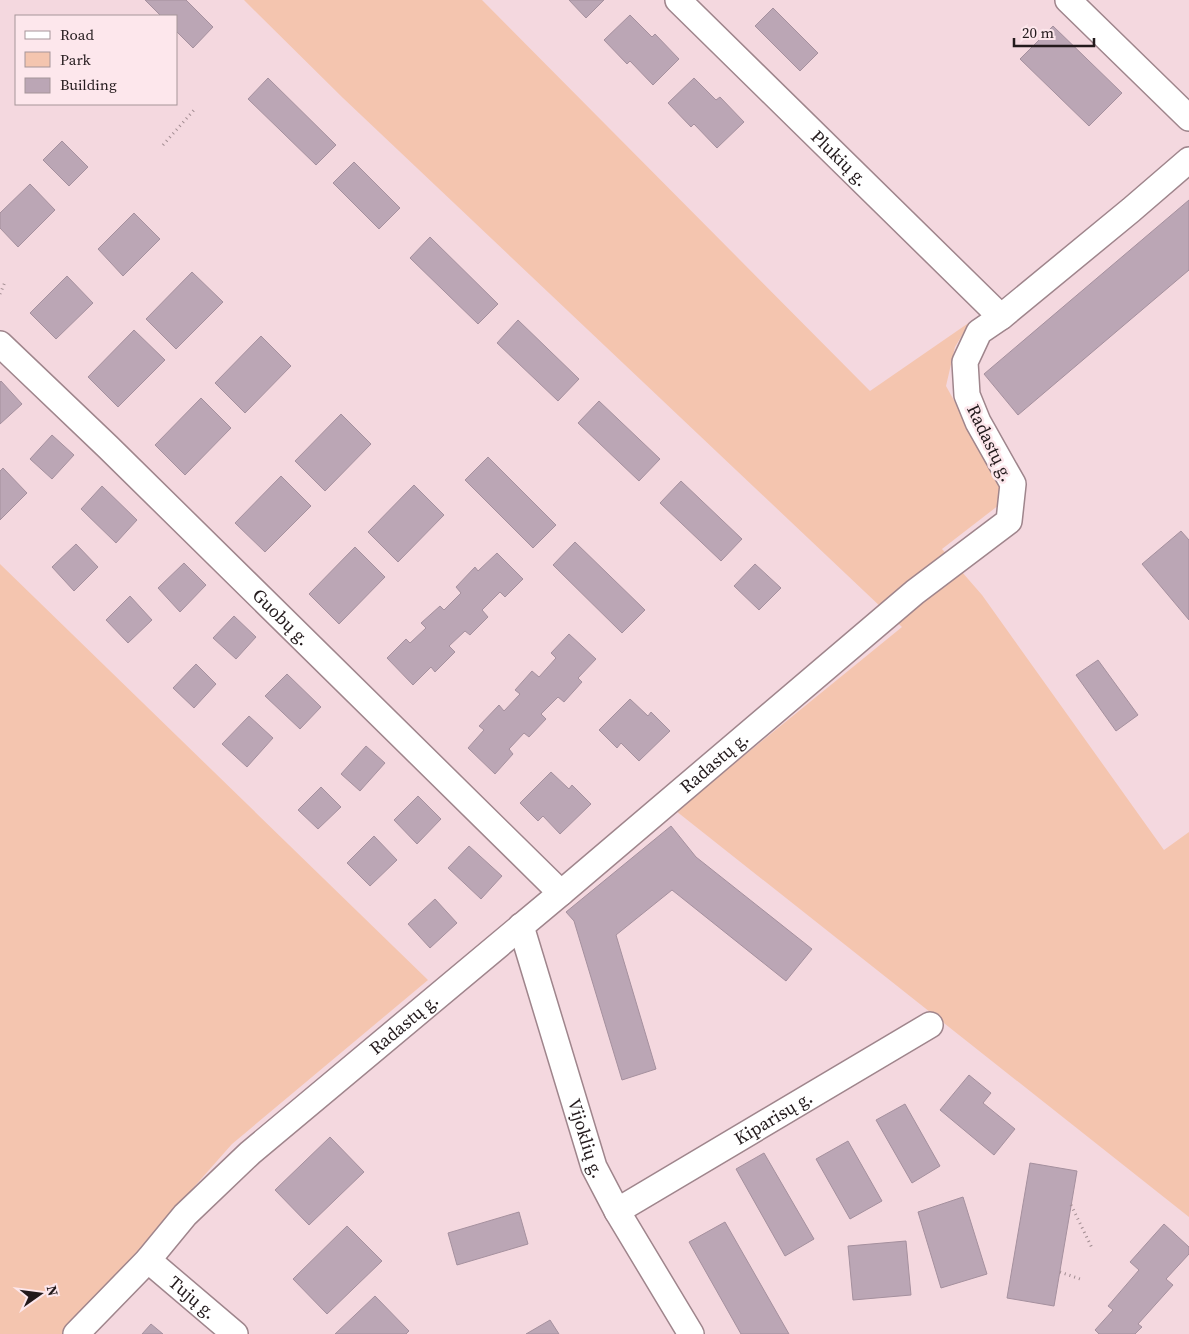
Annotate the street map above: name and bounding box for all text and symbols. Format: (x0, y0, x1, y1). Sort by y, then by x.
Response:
legend (15, 15, 178, 105)
scale bar (1014, 15, 1094, 47)
text: 20 m (1022, 22, 1054, 43)
text: Road (60, 24, 94, 45)
text: Park (60, 49, 92, 70)
text: Building (60, 74, 117, 95)
street label: Plukių g. (806, 124, 874, 192)
street label: Radastų g. (961, 400, 1020, 486)
street label: Guobų g. (247, 583, 316, 651)
street label: Radastų g. (674, 726, 754, 799)
street label: Radastų g. (364, 988, 444, 1060)
street label: Kiparisų g. (729, 1085, 817, 1151)
street label: Vijoklių g. (562, 1096, 611, 1182)
north arrow (15, 1269, 65, 1319)
street label: Tujų g. (163, 1270, 222, 1325)
text: N (42, 1283, 64, 1298)

